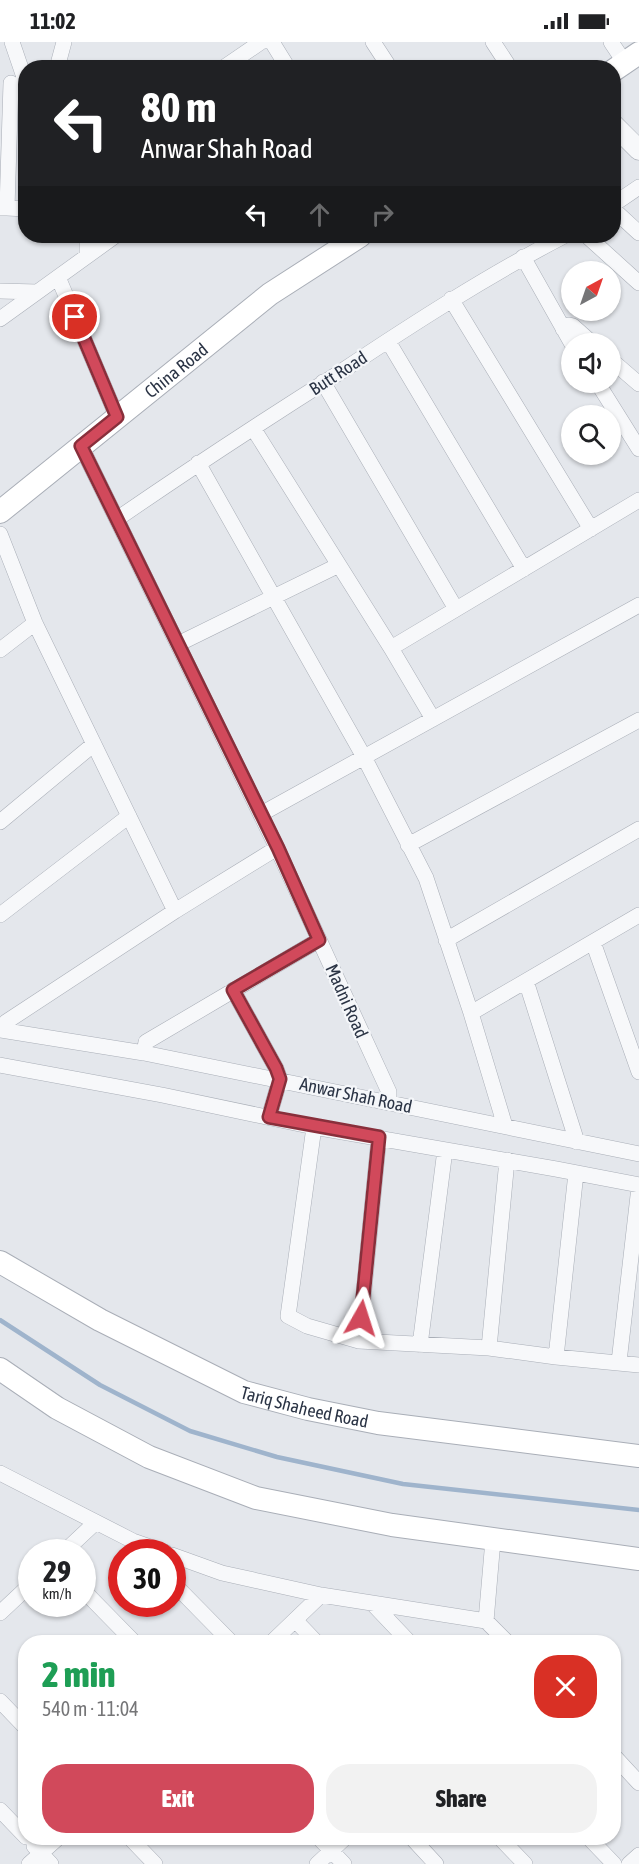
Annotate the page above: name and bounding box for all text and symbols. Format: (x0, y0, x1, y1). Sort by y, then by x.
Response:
text: 11:02 (30, 8, 76, 34)
text: 80 m (141, 83, 216, 131)
icon: left (42, 84, 120, 162)
text: Anwar Shah Road (141, 133, 313, 164)
icon: left (240, 198, 273, 231)
icon: ahead (303, 198, 336, 231)
icon: right (366, 198, 399, 231)
north arrow (561, 261, 621, 321)
map controls (561, 261, 621, 465)
pin (49, 291, 100, 342)
icon: arrive (58, 300, 91, 333)
button: sound (561, 333, 621, 393)
street label: China Road (140, 338, 212, 402)
street label: Butt Road (305, 347, 371, 399)
button: search (561, 405, 621, 465)
street label: Madni Road (321, 961, 373, 1041)
street label: Anwar Shah Road (298, 1073, 414, 1117)
position arrow (329, 1286, 393, 1350)
street label: Tariq Shaheed Road (239, 1381, 370, 1431)
speed limit sign: 30 (108, 1539, 186, 1617)
text: 29 (43, 1554, 71, 1588)
text: km/h (42, 1585, 72, 1602)
text: 2 min (42, 1653, 116, 1695)
button: close (534, 1655, 597, 1718)
text: 540 m · 11:04 (42, 1697, 139, 1720)
button: Exit (42, 1764, 314, 1833)
button: Share (326, 1764, 597, 1833)

